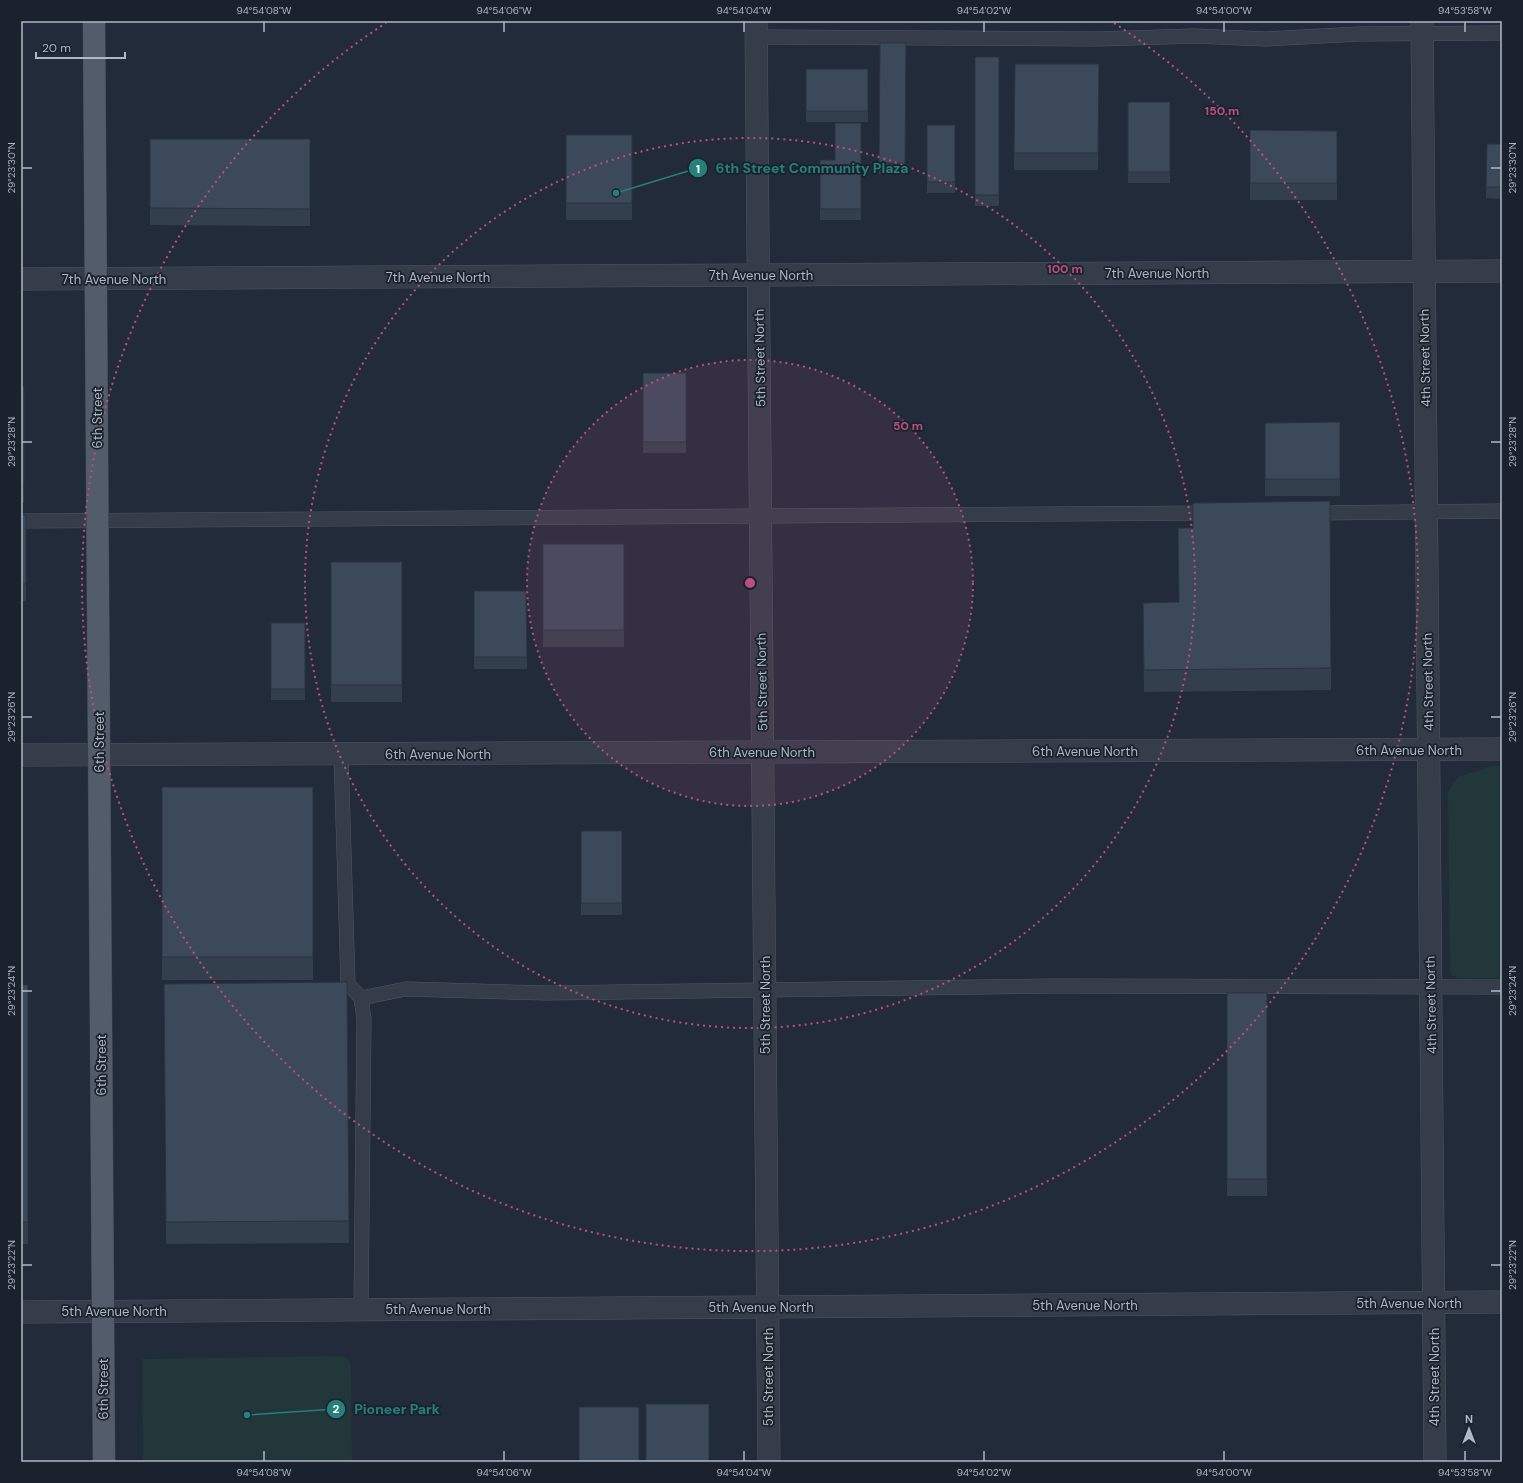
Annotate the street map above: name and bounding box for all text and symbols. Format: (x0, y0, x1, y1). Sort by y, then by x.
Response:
text: 94°54'08"W (236, 4, 292, 17)
text: 94°54'06"W (476, 4, 532, 17)
text: 94°54'04"W (716, 4, 772, 17)
text: 94°54'02"W (957, 4, 1012, 17)
text: 94°54'00"W (1196, 4, 1252, 17)
text: 94°53'58"W (1438, 4, 1492, 17)
scale bar (36, 34, 125, 60)
text: 20 m (42, 40, 71, 56)
text: 150 m (1205, 103, 1239, 119)
text: 29°23'30"N (5, 142, 18, 194)
text: 29°23'30"N (1506, 142, 1519, 194)
callout: 6th Street Community Plaza (688, 155, 917, 181)
text: 6th Street Community Plaza (716, 159, 908, 177)
text: 1 (696, 161, 700, 177)
text: 100 m (1047, 261, 1083, 277)
street label: 7th Avenue North (1105, 265, 1209, 282)
street label: 7th Avenue North (709, 267, 813, 284)
street label: 7th Avenue North (386, 269, 490, 286)
street label: 7th Avenue North (62, 271, 166, 288)
street label: 5th Street North (751, 309, 769, 407)
street label: 4th Street North (1416, 309, 1434, 407)
street label: 6th Street (89, 387, 106, 449)
text: 29°23'28"N (5, 417, 18, 467)
text: 29°23'28"N (1506, 417, 1519, 467)
text: 50 m (893, 418, 923, 434)
centre of rings (743, 576, 757, 590)
street label: 5th Street North (753, 633, 771, 731)
street label: 4th Street North (1419, 633, 1437, 731)
text: 29°23'26"N (5, 692, 18, 742)
text: 29°23'26"N (1506, 692, 1519, 742)
street label: 6th Street (91, 711, 108, 773)
street label: 6th Avenue North (1356, 742, 1462, 759)
street label: 6th Avenue North (1032, 743, 1138, 760)
street label: 6th Avenue North (709, 744, 815, 761)
street label: 6th Avenue North (385, 746, 491, 763)
street label: 5th Street North (757, 956, 774, 1054)
street label: 4th Street North (1422, 956, 1440, 1054)
text: 29°23'24"N (5, 966, 18, 1016)
text: 29°23'24"N (1506, 966, 1519, 1016)
street label: 6th Street (93, 1034, 110, 1096)
text: 29°23'22"N (5, 1240, 18, 1290)
text: 29°23'22"N (1506, 1240, 1519, 1290)
street label: 5th Avenue North (1356, 1295, 1462, 1312)
street label: 5th Avenue North (1032, 1297, 1138, 1314)
street label: 5th Avenue North (708, 1299, 814, 1316)
street label: 5th Avenue North (385, 1301, 491, 1318)
street label: 5th Avenue North (61, 1303, 167, 1320)
street label: 5th Street North (760, 1328, 777, 1426)
street label: 4th Street North (1426, 1328, 1443, 1426)
street label: 6th Street (95, 1358, 112, 1420)
callout: Pioneer Park (326, 1396, 447, 1422)
text: Pioneer Park (354, 1400, 440, 1418)
text: 2 (333, 1401, 340, 1417)
north arrow (1449, 1409, 1489, 1449)
text: N (1465, 1412, 1473, 1426)
text: 94°54'08"W (236, 1466, 292, 1479)
text: 94°54'06"W (476, 1466, 532, 1479)
text: 94°54'04"W (716, 1466, 772, 1479)
text: 94°54'02"W (957, 1466, 1012, 1479)
text: 94°54'00"W (1196, 1466, 1252, 1479)
text: 94°53'58"W (1438, 1466, 1492, 1479)

